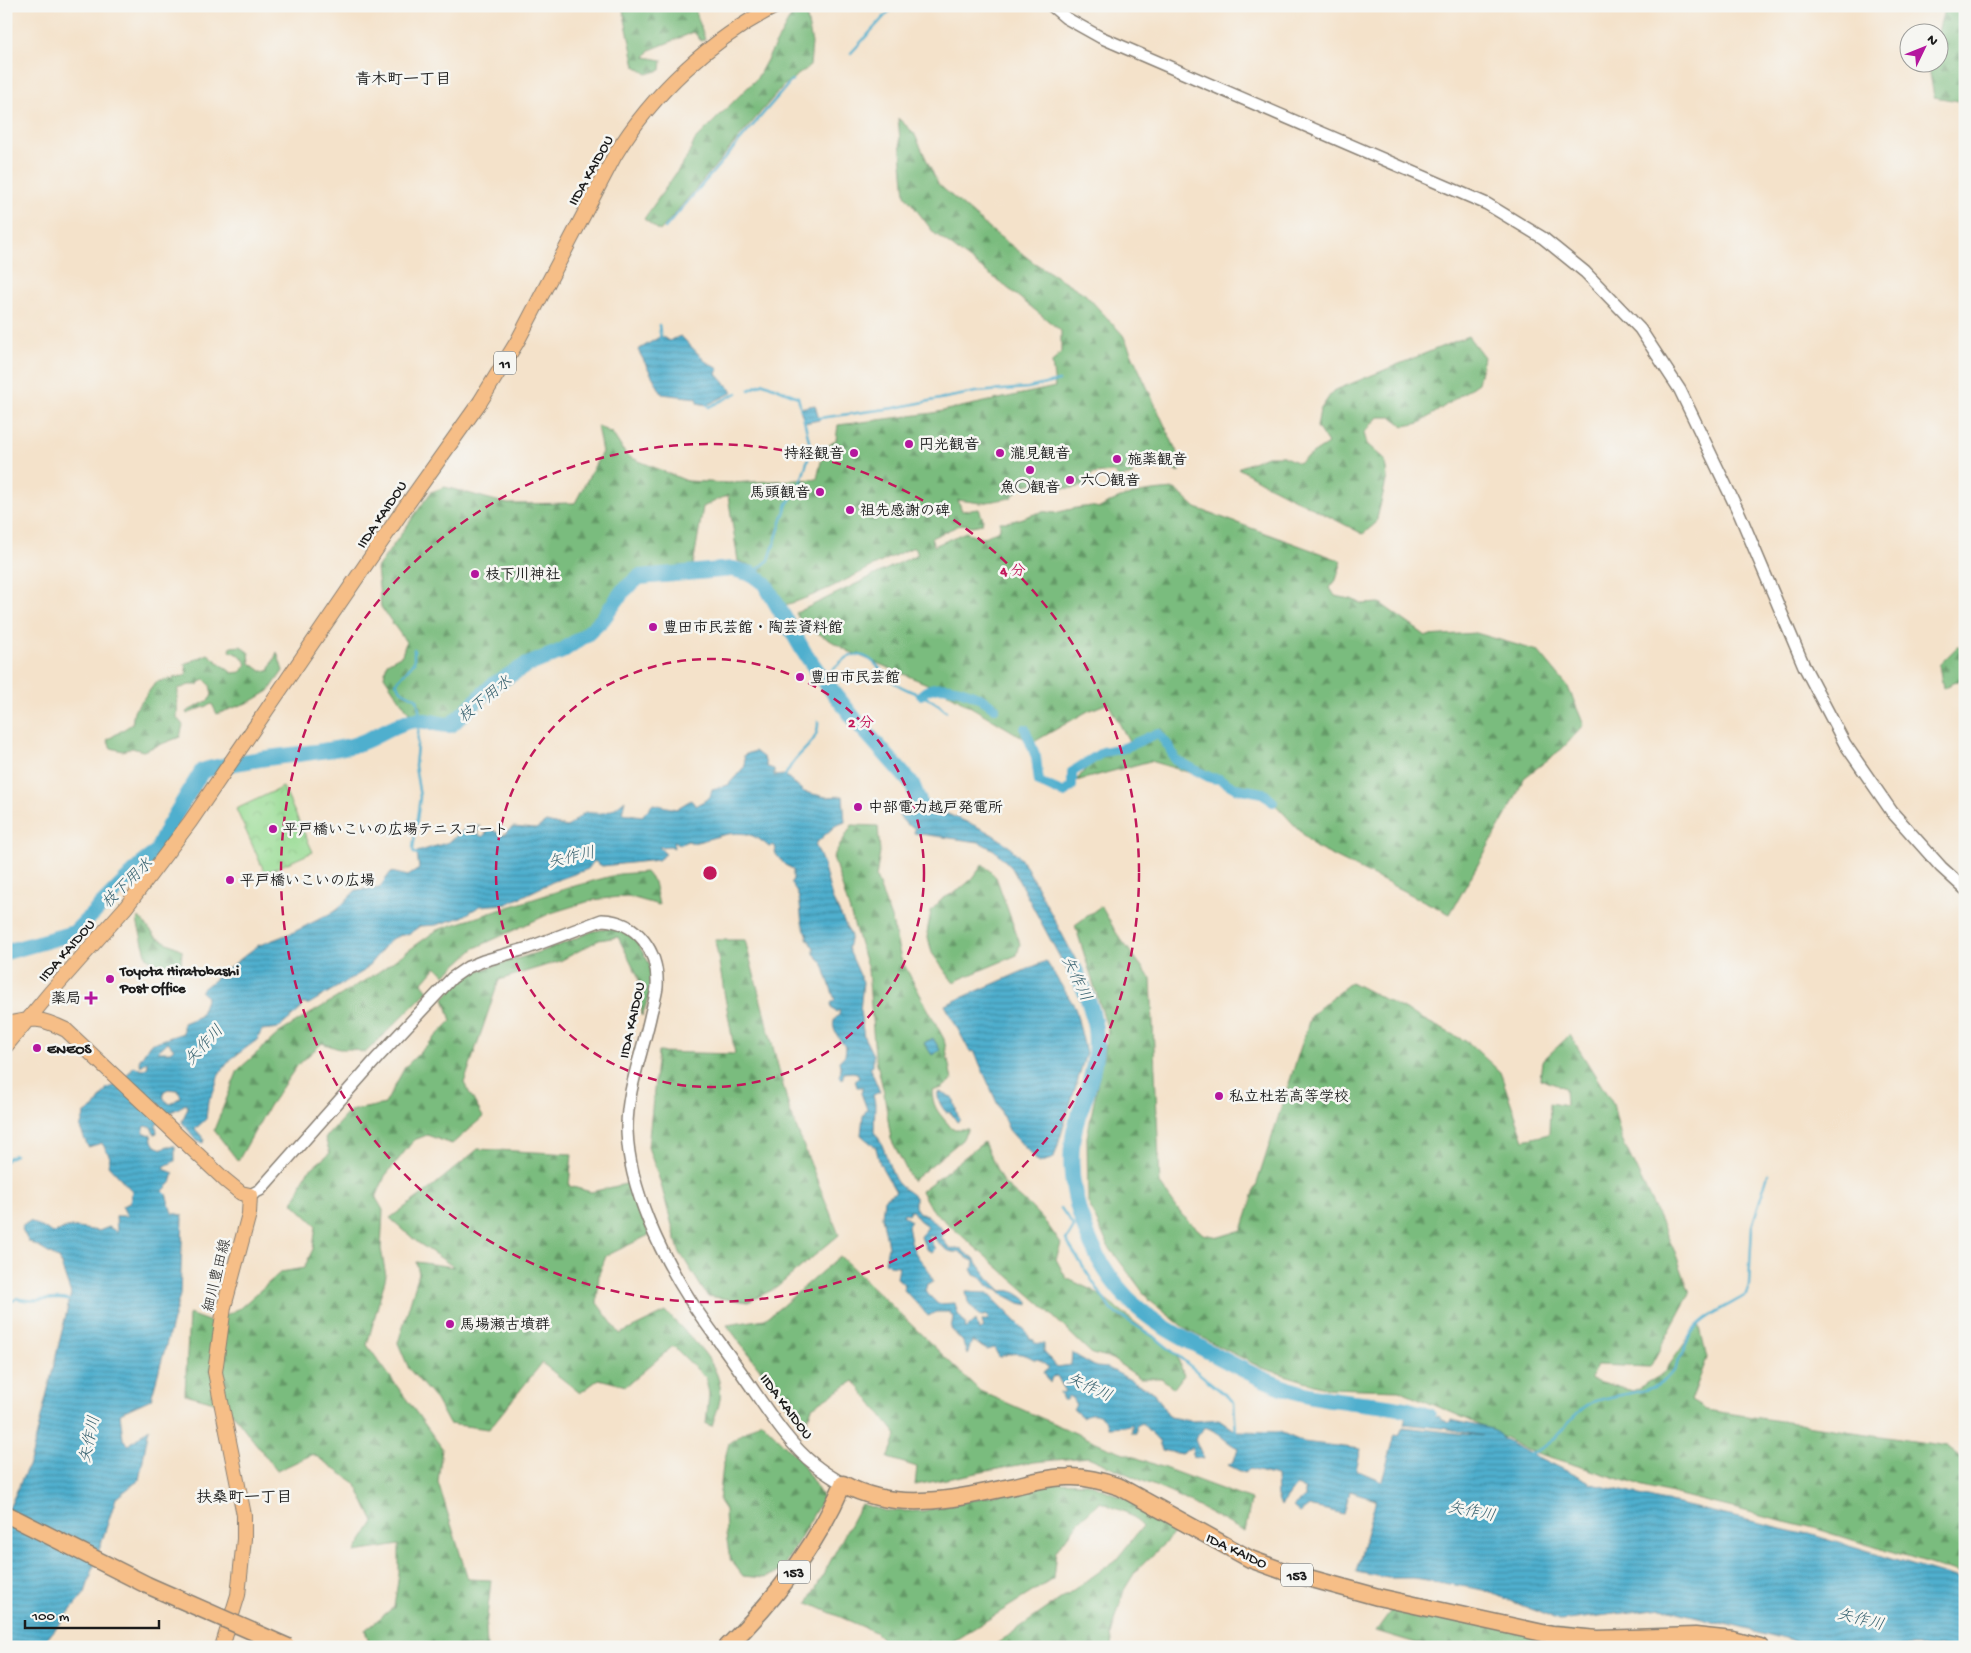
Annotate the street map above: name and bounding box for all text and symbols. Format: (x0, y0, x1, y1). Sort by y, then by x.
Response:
north arrow (1898, 22, 1948, 72)
text: N (1922, 32, 1941, 50)
district label: 青木町一丁目 (355, 70, 451, 91)
street label: IIDA KAIDOU (565, 132, 619, 209)
road number: 11 (494, 352, 516, 374)
place label: 円光観音 (919, 436, 979, 455)
marker: 円光観音 (903, 438, 915, 450)
place label: 持経観音 (784, 445, 844, 464)
place label: 瀧見観音 (1010, 445, 1070, 464)
marker: 持経観音 (848, 447, 860, 459)
marker: 瀧見観音 (994, 447, 1006, 459)
place label: 施薬観音 (1127, 451, 1187, 470)
marker: 施薬観音 (1111, 453, 1123, 465)
marker: 魚◯観音 (1024, 464, 1036, 476)
place label: 六◯観音 (1080, 472, 1140, 491)
marker: 六◯観音 (1064, 474, 1076, 486)
street label: IIDA KAIDOU (354, 478, 412, 552)
place label: 魚◯観音 (1000, 479, 1060, 498)
place label: 馬頭観音 (750, 484, 810, 503)
marker: 馬頭観音 (814, 486, 826, 498)
place label: 祖先感謝の碑 (860, 502, 950, 521)
marker: 祖先感謝の碑 (844, 504, 856, 516)
text: 4 分 (999, 563, 1026, 581)
place label: 枝下川神社 (485, 566, 560, 585)
marker: 枝下川神社 (469, 568, 481, 580)
place label: 豊田市民芸館・陶芸資料館 (663, 619, 843, 638)
marker: 豊田市民芸館・陶芸資料館 (647, 621, 659, 633)
place label: 豊田市民芸館 (810, 669, 900, 688)
marker: 豊田市民芸館 (794, 671, 806, 683)
water label: 枝下用水 (455, 672, 517, 728)
text: 2 分 (848, 715, 874, 733)
place label: 中部電力越戸発電所 (868, 799, 1003, 818)
marker: 中部電力越戸発電所 (852, 801, 864, 813)
place label: 平戸橋いこいの広場テニスコート (283, 821, 508, 840)
marker: 平戸橋いこいの広場テニスコート (267, 823, 279, 835)
water label: 矢作川 (546, 843, 597, 874)
water label: 枝下用水 (98, 855, 158, 914)
centre of rings (701, 864, 719, 882)
place label: 平戸橋いこいの広場 (240, 872, 375, 891)
marker: 平戸橋いこいの広場 (224, 874, 236, 886)
street label: IIDA KAIDOU (35, 916, 100, 986)
water label: 矢作川 (1056, 953, 1096, 1005)
place label: Toyota Hiratobashi Post Office (119, 963, 239, 998)
marker: Toyota Hiratobashi Post Office (104, 973, 116, 985)
street label: IIDA KAIDOU (616, 980, 650, 1060)
place label: 薬局 (51, 990, 81, 1009)
marker: 薬局 (85, 992, 97, 1004)
water label: 矢作川 (181, 1021, 229, 1070)
place label: ENEOS (47, 1041, 93, 1059)
marker: ENEOS (31, 1042, 43, 1054)
place label: 私立杜若高等学校 (1229, 1088, 1349, 1107)
marker: 私立杜若高等学校 (1213, 1090, 1225, 1102)
street label: 細川豊田線 (199, 1237, 236, 1314)
place label: 馬場瀬古墳群 (460, 1316, 550, 1335)
marker: 馬場瀬古墳群 (444, 1318, 456, 1330)
water label: 矢作川 (1063, 1369, 1115, 1408)
street label: IIDA KAIDOU (755, 1371, 816, 1444)
water label: 矢作川 (75, 1414, 106, 1465)
district label: 扶桑町一丁目 (196, 1488, 292, 1509)
water label: 矢作川 (1446, 1498, 1497, 1527)
street label: IDA KAIDO (1203, 1530, 1270, 1574)
road number: 153 (778, 1560, 810, 1584)
road number: 153 (1281, 1564, 1313, 1586)
scale bar (25, 1598, 159, 1630)
water label: 矢作川 (1835, 1604, 1886, 1636)
text: 100 m (31, 1608, 70, 1626)

